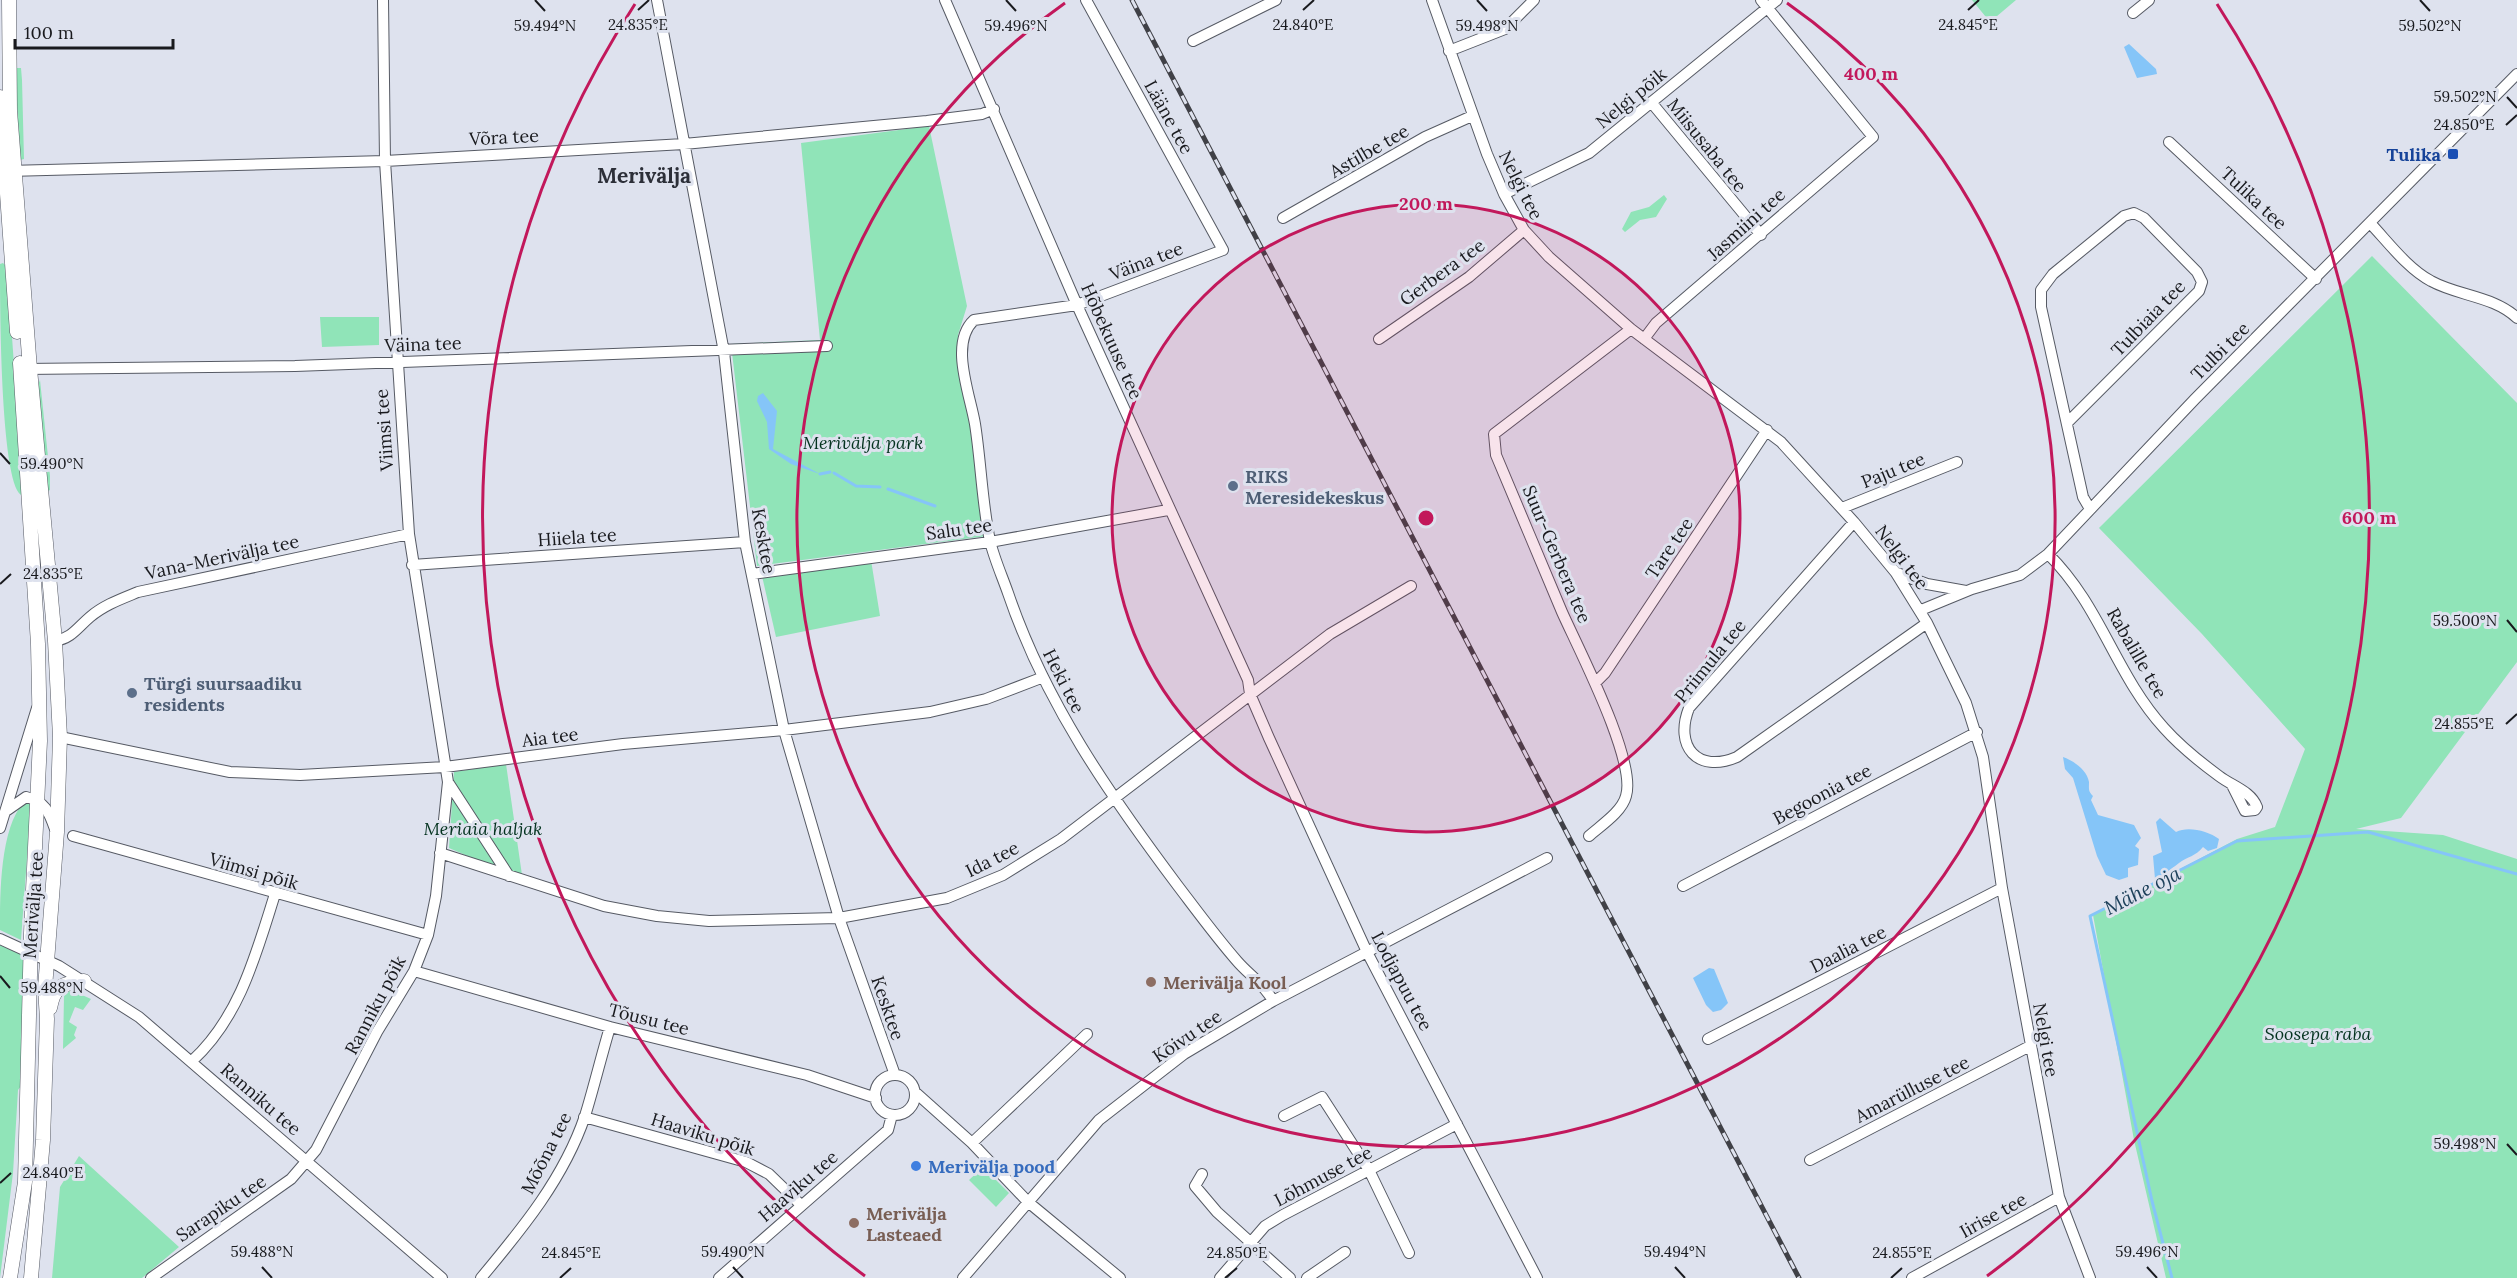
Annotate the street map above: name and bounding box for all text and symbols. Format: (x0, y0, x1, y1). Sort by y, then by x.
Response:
scale bar (15, 12, 172, 50)
text: 24.835°E (608, 15, 668, 34)
text: 24.840°E (1273, 15, 1333, 34)
text: 24.845°E (1938, 15, 1998, 34)
text: 59.494°N (514, 16, 576, 35)
text: 59.496°N (984, 16, 1048, 35)
text: 59.498°N (1455, 16, 1519, 35)
text: 59.502°N (2398, 16, 2462, 35)
text: 100 m (24, 21, 74, 44)
street label: Nelgi põik (1591, 62, 1671, 133)
text: 400 m (1844, 62, 1898, 85)
street label: Lääne tee (1139, 76, 1199, 158)
text: 59.502°N (2433, 87, 2497, 106)
street label: Miisusaba tee (1662, 93, 1752, 197)
text: 24.850°E (2434, 115, 2494, 134)
street label: Astilbe tee (1324, 119, 1413, 183)
street label: Võra tee (468, 124, 540, 150)
place label: Tulika (2387, 143, 2442, 166)
street label: Nelgi tee (1494, 146, 1548, 224)
marker: Tulika (2446, 147, 2460, 161)
district label: Merivälja (597, 162, 691, 189)
street label: Tulika tee (2216, 162, 2292, 235)
street label: Jasmiini tee (1701, 183, 1790, 266)
text: 200 m (1399, 192, 1453, 215)
street label: Gerbera tee (1395, 233, 1489, 311)
street label: Väina tee (1105, 236, 1186, 286)
street label: Tulbiaia tee (2106, 275, 2190, 361)
street label: Hõbekuuse tee (1076, 279, 1148, 403)
street label: Tulbi tee (2186, 317, 2254, 385)
street label: Väina tee (383, 331, 462, 357)
street label: Viimsi tee (370, 388, 398, 473)
park label: Merivälja park (803, 431, 923, 454)
street label: Paju tee (1858, 447, 1928, 493)
text: 59.490°N (20, 454, 84, 473)
place label: RIKS Meresidekeskus (1245, 465, 1384, 509)
marker: RIKS Meresidekeskus (1226, 479, 1240, 493)
street label: Suur-Gerbera tee (1518, 482, 1596, 627)
street label: Kesktee (747, 506, 781, 576)
text: 600 m (2342, 506, 2397, 529)
centre of rings (1416, 508, 1436, 528)
street label: Salu tee (925, 513, 994, 545)
street label: Tare tee (1640, 513, 1698, 583)
street label: Nelgi tee (1870, 520, 1934, 594)
street label: Hiiela tee (537, 523, 617, 551)
street label: Vana-Merivälja tee (142, 529, 301, 585)
text: 24.835°E (23, 564, 83, 583)
street label: Rabalille tee (2102, 604, 2172, 703)
text: 59.500°N (2433, 611, 2497, 630)
street label: Priimula tee (1669, 614, 1751, 707)
street label: Heki tee (1038, 645, 1090, 717)
place label: Türgi suursaadiku residents (144, 672, 302, 716)
marker: Türgi suursaadiku residents (125, 686, 139, 700)
text: 24.855°E (2434, 714, 2494, 733)
street label: Aia tee (519, 722, 580, 752)
street label: Begoonia tee (1769, 758, 1875, 830)
park label: Meriaia haljak (424, 817, 542, 840)
street label: Ida tee (961, 836, 1023, 882)
street label: Viimsi põik (206, 847, 302, 895)
street label: Merivälja tee (18, 850, 48, 959)
water label: Mähe oja (2100, 860, 2184, 920)
street label: Daalia tee (1806, 920, 1890, 978)
street label: Lodjapuu tee (1366, 927, 1438, 1035)
street label: Ranniku põik (339, 951, 411, 1058)
place label: Merivälja Kool (1163, 971, 1287, 994)
street label: Kesktee (866, 973, 910, 1043)
marker: Merivälja Kool (1144, 975, 1158, 989)
text: 59.488°N (21, 978, 83, 997)
street label: Tõusu tee (606, 998, 692, 1040)
street label: Nelgi tee (2028, 1001, 2064, 1079)
street label: Kõivu tee (1148, 1004, 1226, 1068)
park label: Soosepa raba (2265, 1022, 2372, 1045)
street label: Amarülluse tee (1850, 1050, 1973, 1128)
street label: Ranniku tee (216, 1058, 306, 1140)
street label: Haaviku põik (648, 1107, 758, 1161)
street label: Mõõna tee (516, 1108, 577, 1198)
text: 59.498°N (2433, 1134, 2497, 1153)
street label: Lõhmuse tee (1270, 1140, 1376, 1211)
street label: Haaviku tee (753, 1145, 843, 1227)
place label: Merivälja pood (928, 1155, 1056, 1178)
marker: Merivälja pood (909, 1159, 923, 1173)
text: 24.840°E (23, 1163, 83, 1182)
street label: Sarapiku tee (172, 1169, 271, 1247)
street label: Iirise tee (1955, 1187, 2031, 1243)
place label: Merivälja Lasteaed (866, 1202, 947, 1246)
marker: Merivälja Lasteaed (847, 1216, 861, 1230)
text: 59.488°N (231, 1242, 293, 1261)
text: 59.490°N (701, 1242, 765, 1261)
text: 59.494°N (1644, 1242, 1706, 1261)
text: 59.496°N (2115, 1242, 2179, 1261)
text: 24.845°E (541, 1243, 601, 1262)
text: 24.850°E (1207, 1243, 1267, 1262)
text: 24.855°E (1872, 1243, 1932, 1262)

